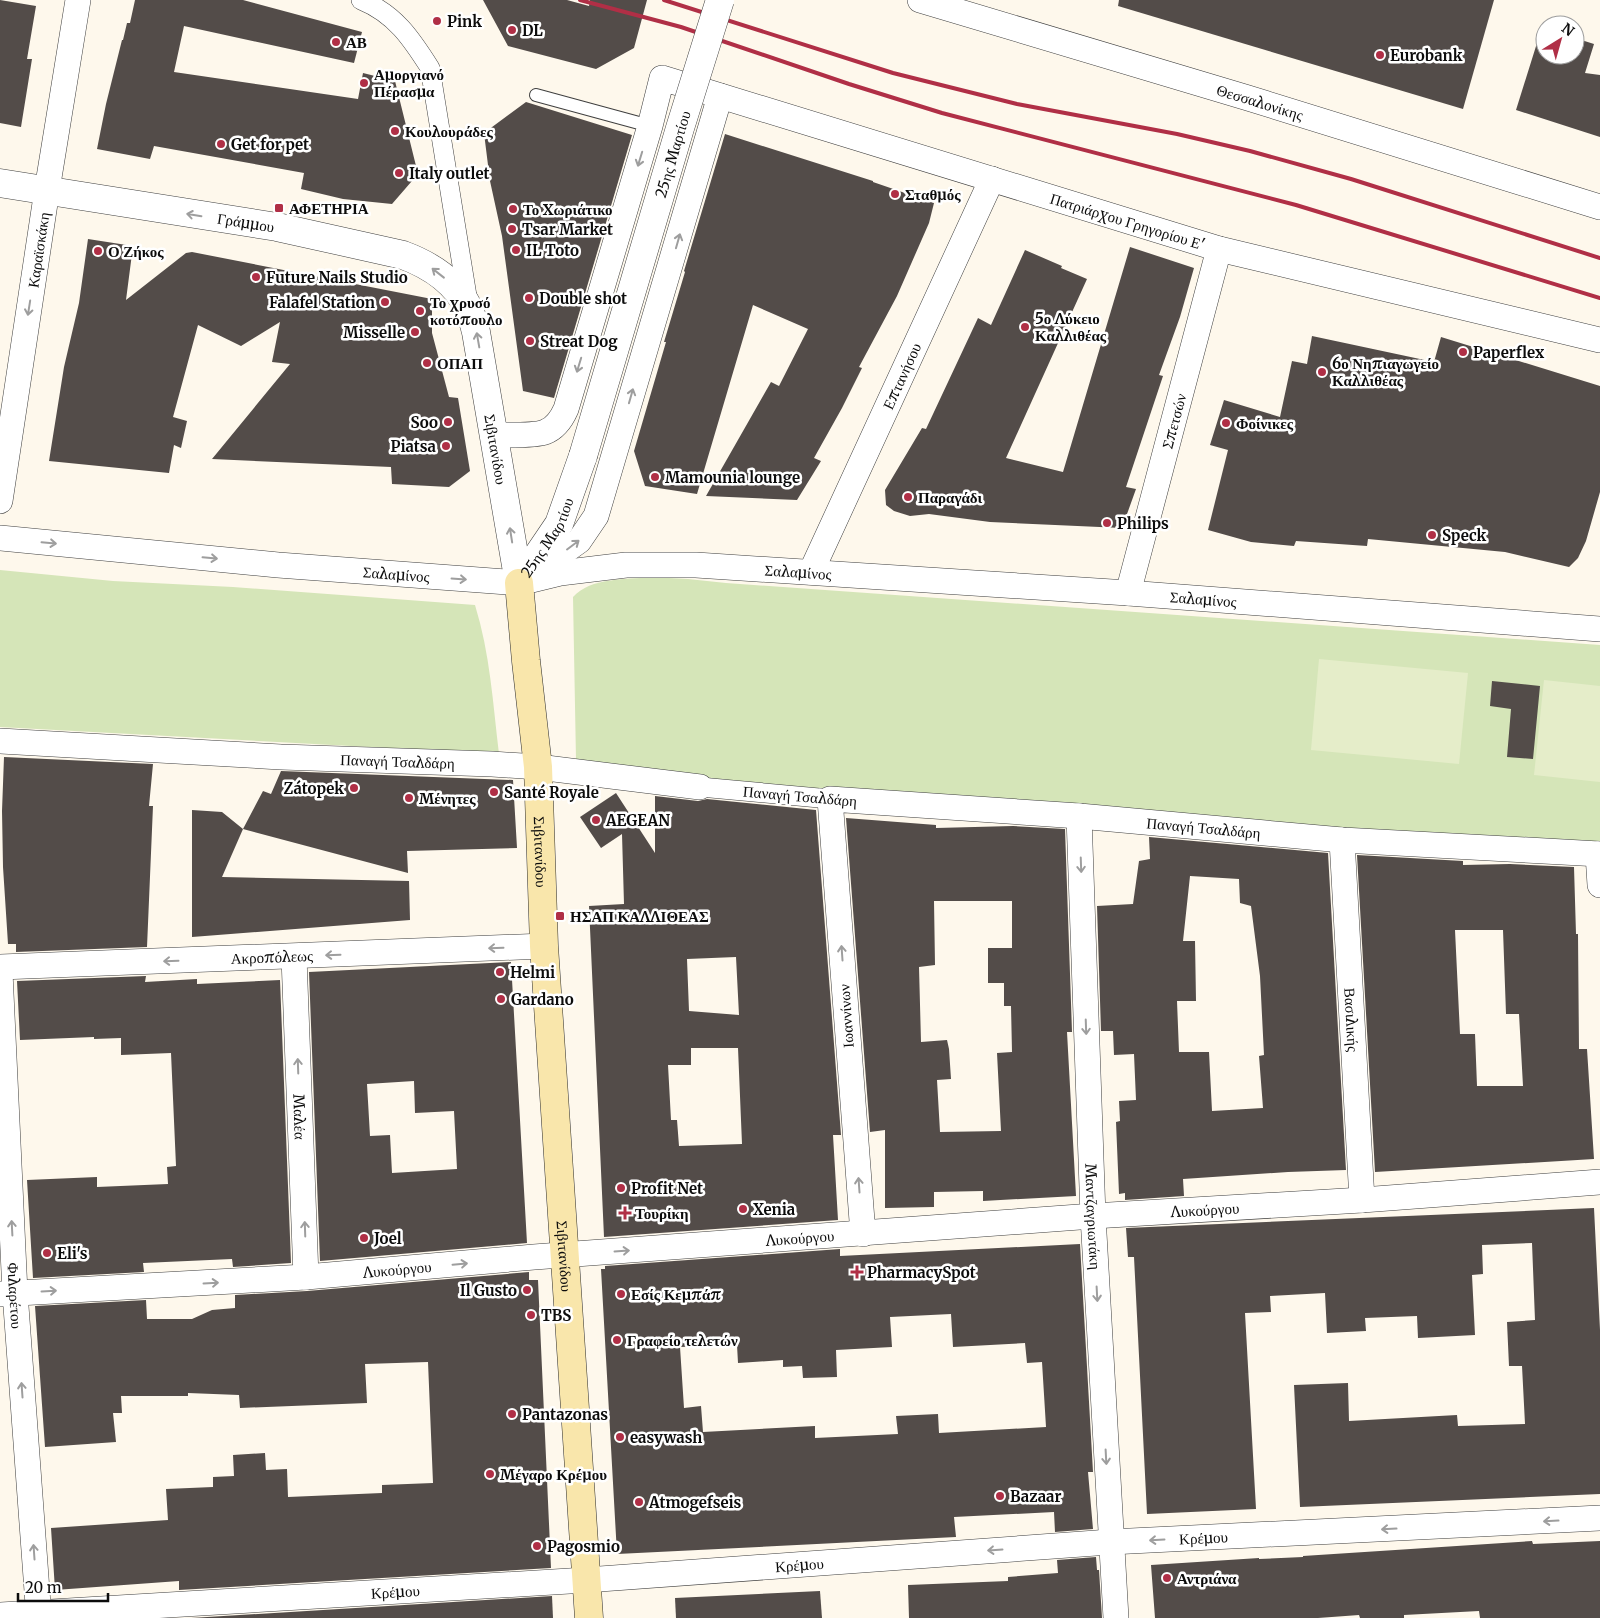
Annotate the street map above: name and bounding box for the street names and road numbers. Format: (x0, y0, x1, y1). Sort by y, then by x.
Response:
street label: Θεσσαλονίκης (1214, 80, 1306, 124)
street label: 25ης Μαρτίου (650, 108, 694, 200)
street label: Πατριάρχου Γρηγορίου Ε' (1048, 188, 1207, 254)
street label: Γράμμου (216, 208, 276, 236)
street label: Καραϊσκάκη (23, 211, 53, 289)
street label: Επτανήσου (878, 339, 925, 412)
street label: Σπετσών (1157, 391, 1190, 451)
street label: Σιβιτανίδου (481, 413, 511, 486)
street label: 25ης Μαρτίου (516, 495, 577, 581)
street label: Σαλαμίνος (764, 560, 832, 583)
street label: Σαλαμίνος (362, 562, 430, 586)
street label: Σαλαμίνος (1169, 587, 1237, 611)
street label: Παναγή Τσαλδάρη (340, 749, 455, 772)
street label: Παναγή Τσαλδάρη (742, 782, 858, 810)
street label: Παναγή Τσαλδάρη (1146, 813, 1262, 842)
street label: Σιβιτανίδου (530, 816, 552, 888)
street label: Ακροπόλεως (230, 945, 313, 968)
street label: Ιωαννίνων (834, 983, 858, 1048)
street label: Βασιλικής (1341, 987, 1363, 1052)
street label: Μαλέα (290, 1094, 310, 1140)
street label: Μαντζαγριωτάκη (1082, 1163, 1106, 1271)
street label: Λυκούργου (1169, 1198, 1240, 1221)
street label: Σιβιτανίδου (553, 1220, 577, 1292)
street label: Λυκούργου (764, 1226, 835, 1250)
street label: Λυκούργου (361, 1257, 432, 1282)
street label: Φιλαρέτου (4, 1262, 27, 1329)
street label: Κρέμου (1179, 1527, 1228, 1548)
street label: Κρέμου (774, 1553, 825, 1576)
street label: Κρέμου (370, 1580, 420, 1602)

